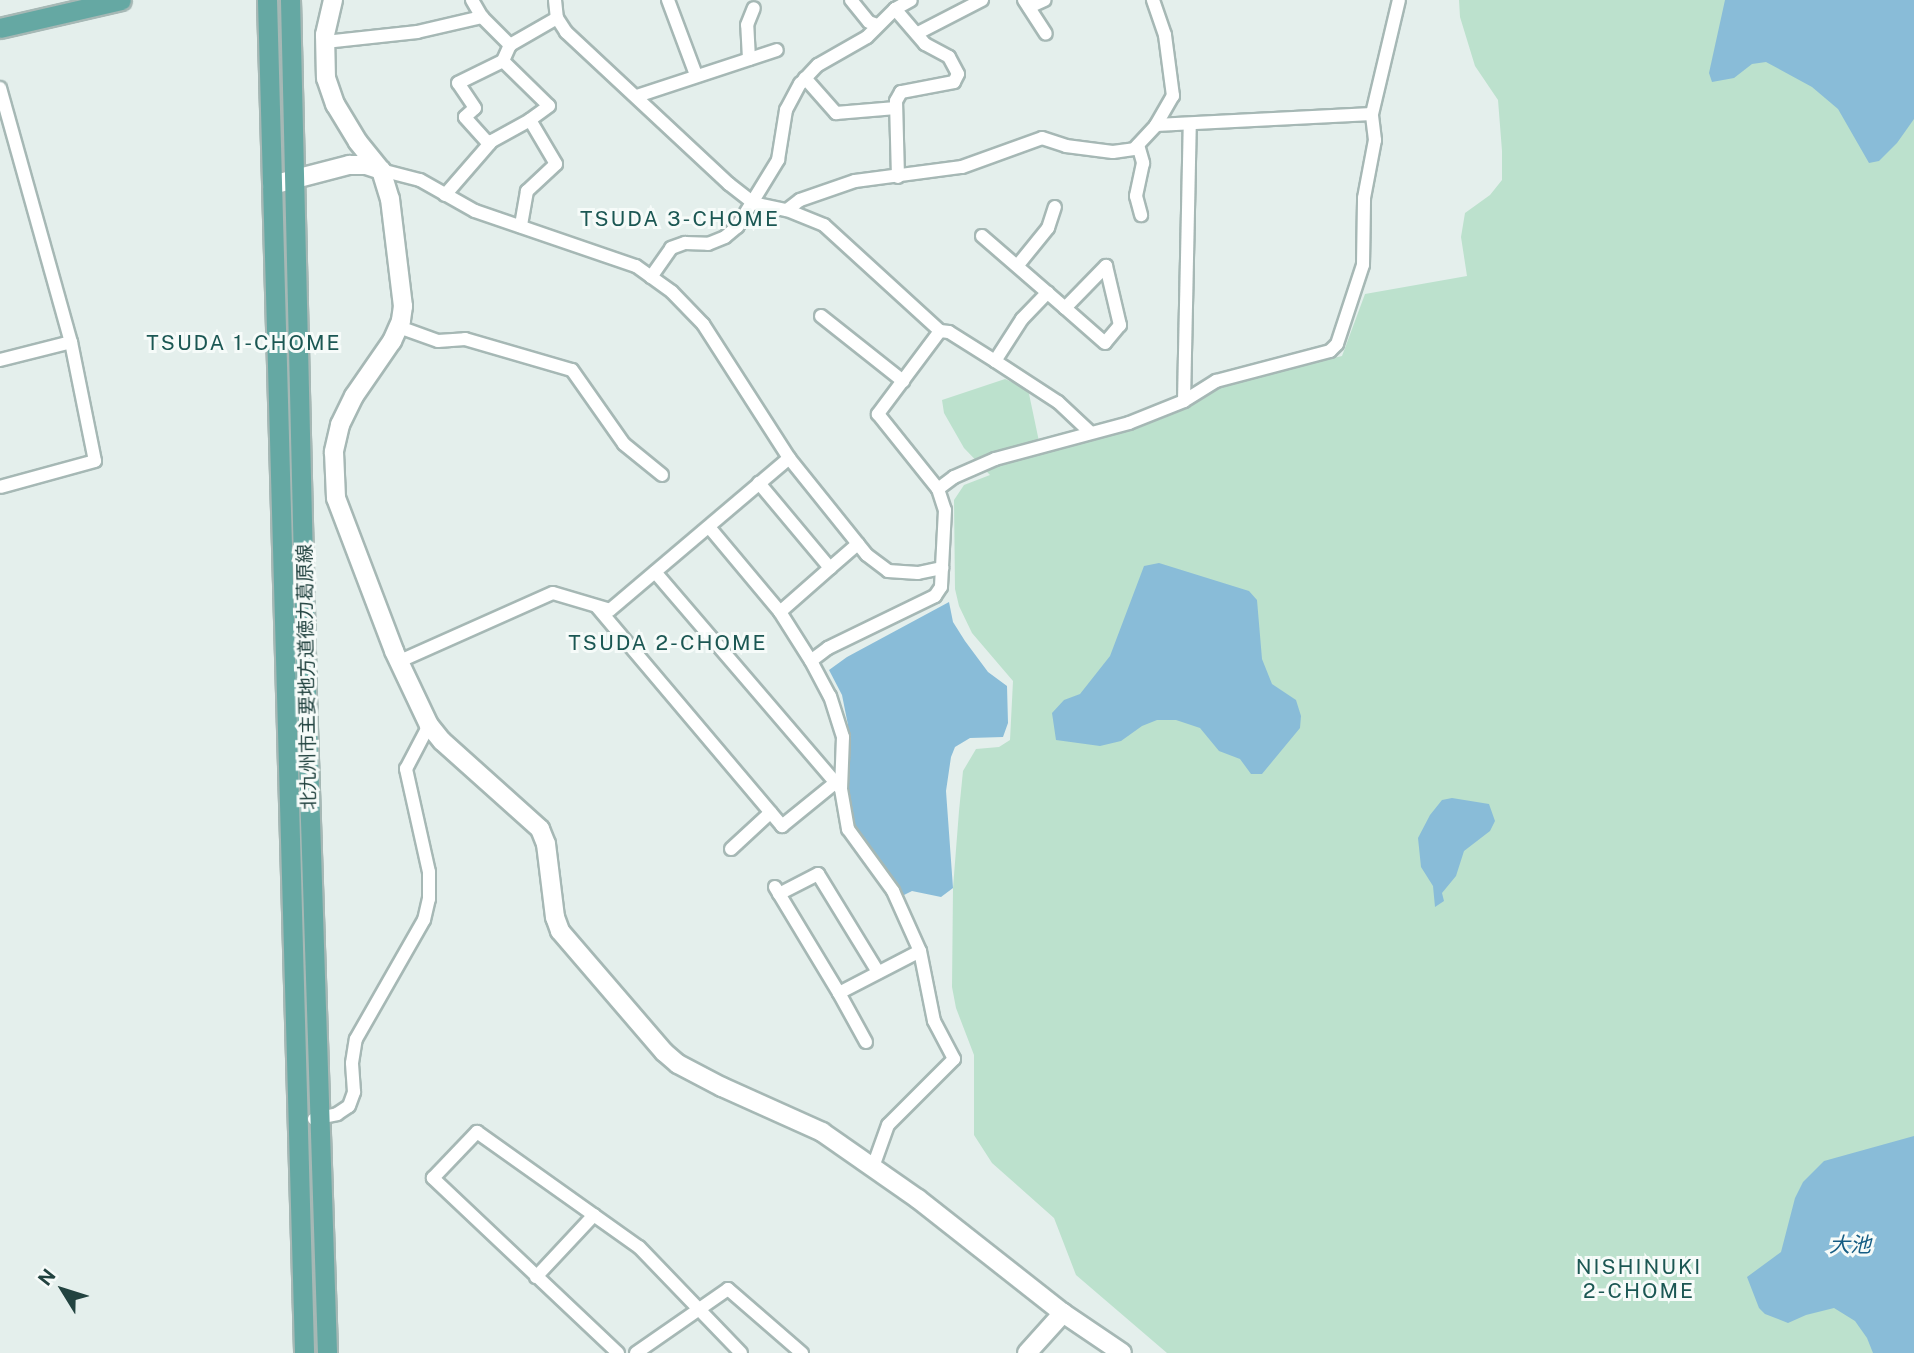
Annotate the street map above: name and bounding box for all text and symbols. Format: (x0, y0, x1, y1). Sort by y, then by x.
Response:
district label: TSUDA 3-CHOME (582, 206, 778, 232)
district label: TSUDA 1-CHOME (148, 330, 340, 356)
street label: 北九州市主要地方道徳力葛原線 (293, 544, 321, 810)
district label: TSUDA 2-CHOME (570, 630, 766, 656)
water label: 大池 (1829, 1232, 1871, 1258)
district label: NISHINUKI 2-CHOME (1577, 1254, 1701, 1304)
north arrow (28, 1255, 98, 1325)
text: N (33, 1264, 60, 1290)

